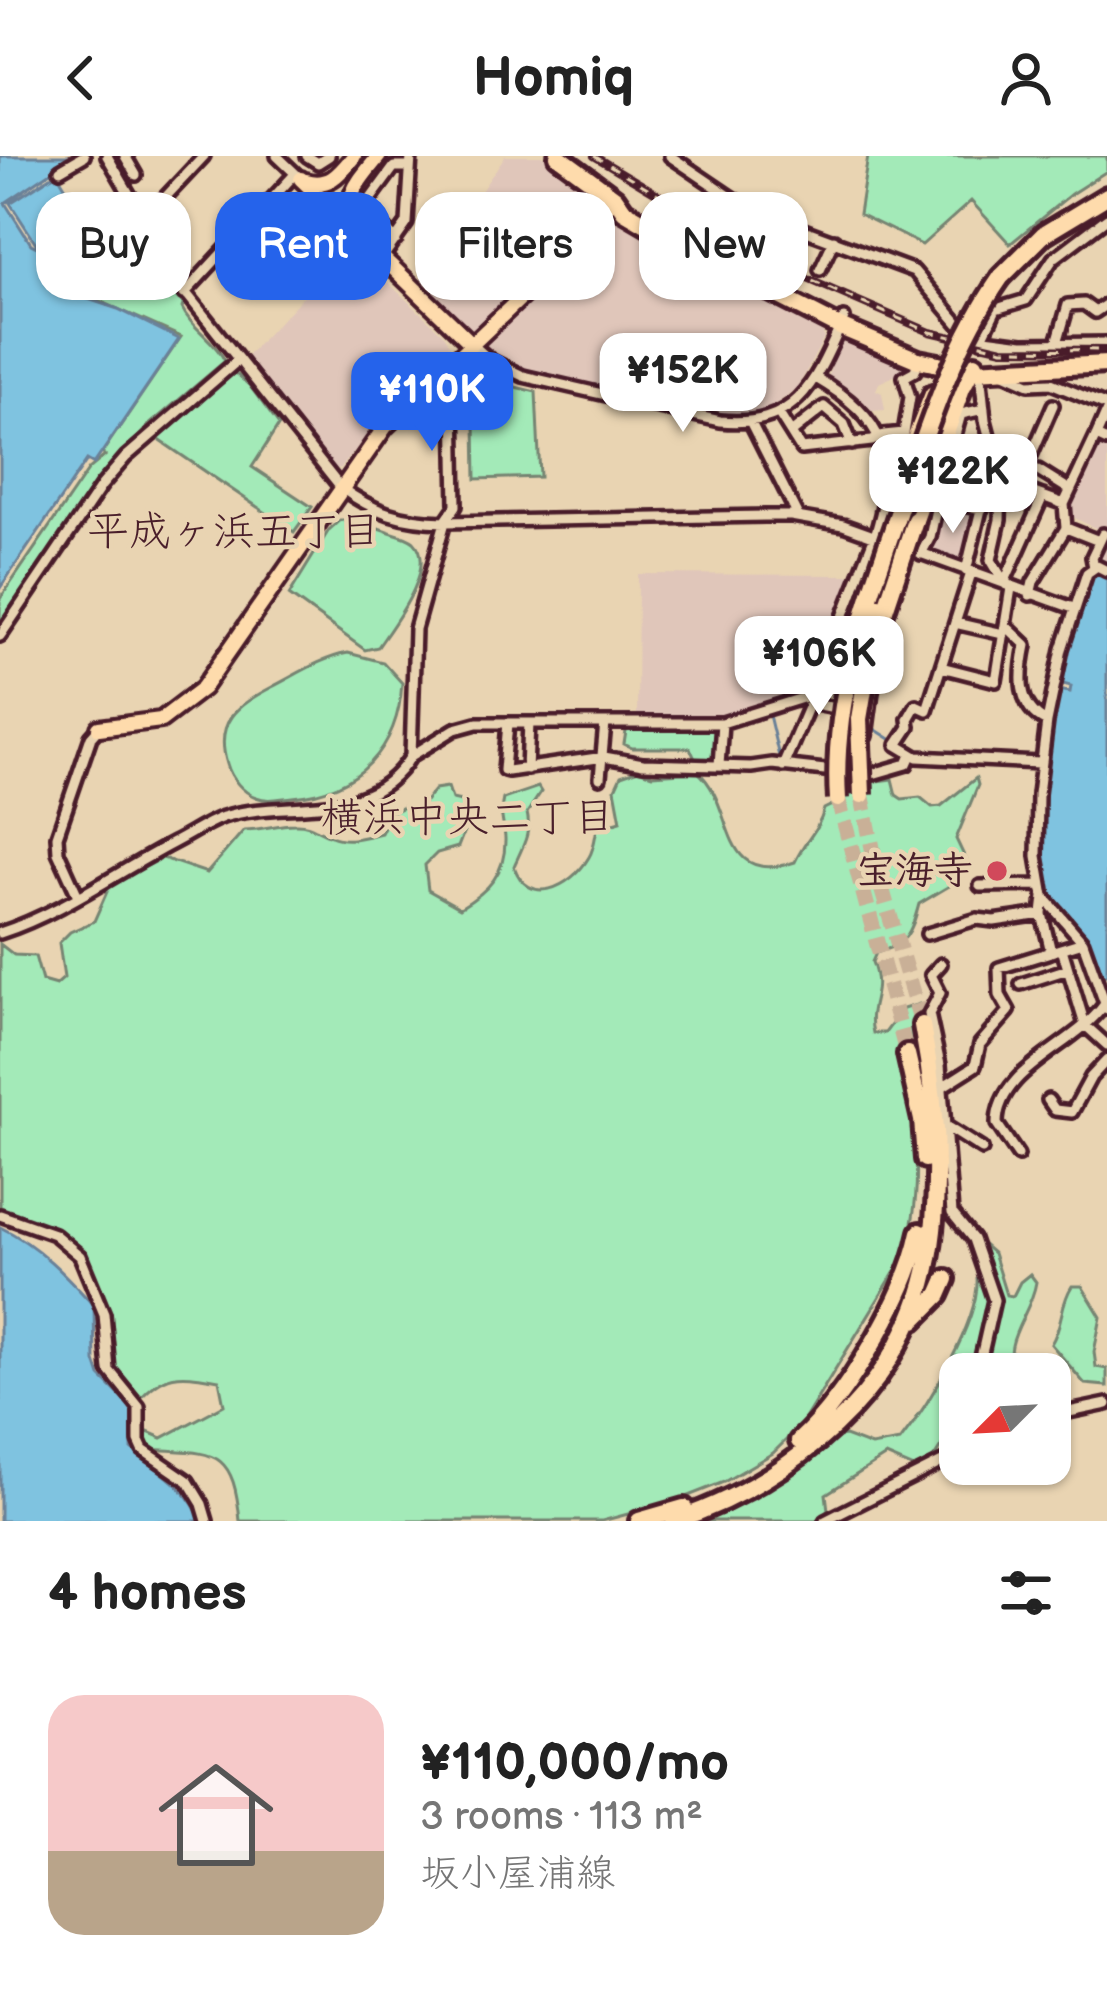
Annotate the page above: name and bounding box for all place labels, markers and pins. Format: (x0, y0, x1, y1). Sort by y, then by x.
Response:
pin: ¥152K (599, 333, 767, 435)
pin: ¥110K (348, 352, 516, 454)
pin: ¥122K (869, 434, 1037, 536)
pin: ¥106K (735, 616, 903, 718)
place label: 宝海寺 (856, 848, 973, 895)
marker: 宝海寺 (984, 858, 1010, 884)

